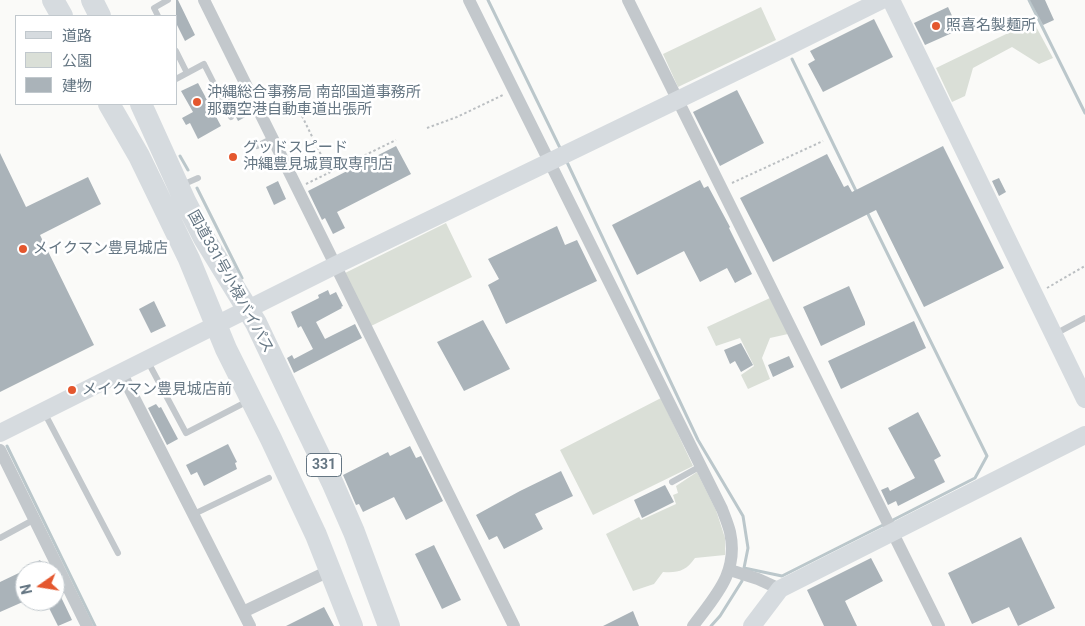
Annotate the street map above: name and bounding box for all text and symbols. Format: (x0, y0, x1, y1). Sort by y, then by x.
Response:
legend (15, 15, 178, 105)
place label: 照喜名製麺所 (946, 17, 1036, 35)
marker: 照喜名製麺所 (930, 20, 942, 32)
text: 道路 (62, 27, 92, 45)
text: 公園 (62, 52, 92, 70)
text: 建物 (62, 77, 92, 95)
place label: 沖縄総合事務局 南部国道事務所 那覇空港自動車道出張所 (207, 84, 421, 119)
marker: 沖縄総合事務局 南部国道事務所 那覇空港自動車道出張所 (191, 96, 203, 108)
place label: グッドスピード 沖縄豊見城買取専門店 (243, 139, 393, 174)
marker: グッドスピード 沖縄豊見城買取専門店 (227, 151, 239, 163)
street label: 国道331号小禄バイパス (183, 208, 277, 356)
place label: メイクマン豊見城店 (33, 240, 168, 258)
marker: メイクマン豊見城店 (17, 243, 29, 255)
place label: メイクマン豊見城店前 (82, 381, 232, 399)
marker: メイクマン豊見城店前 (66, 384, 78, 396)
road number: 331 (306, 454, 342, 476)
north arrow (15, 561, 65, 611)
text: N (17, 583, 35, 596)

